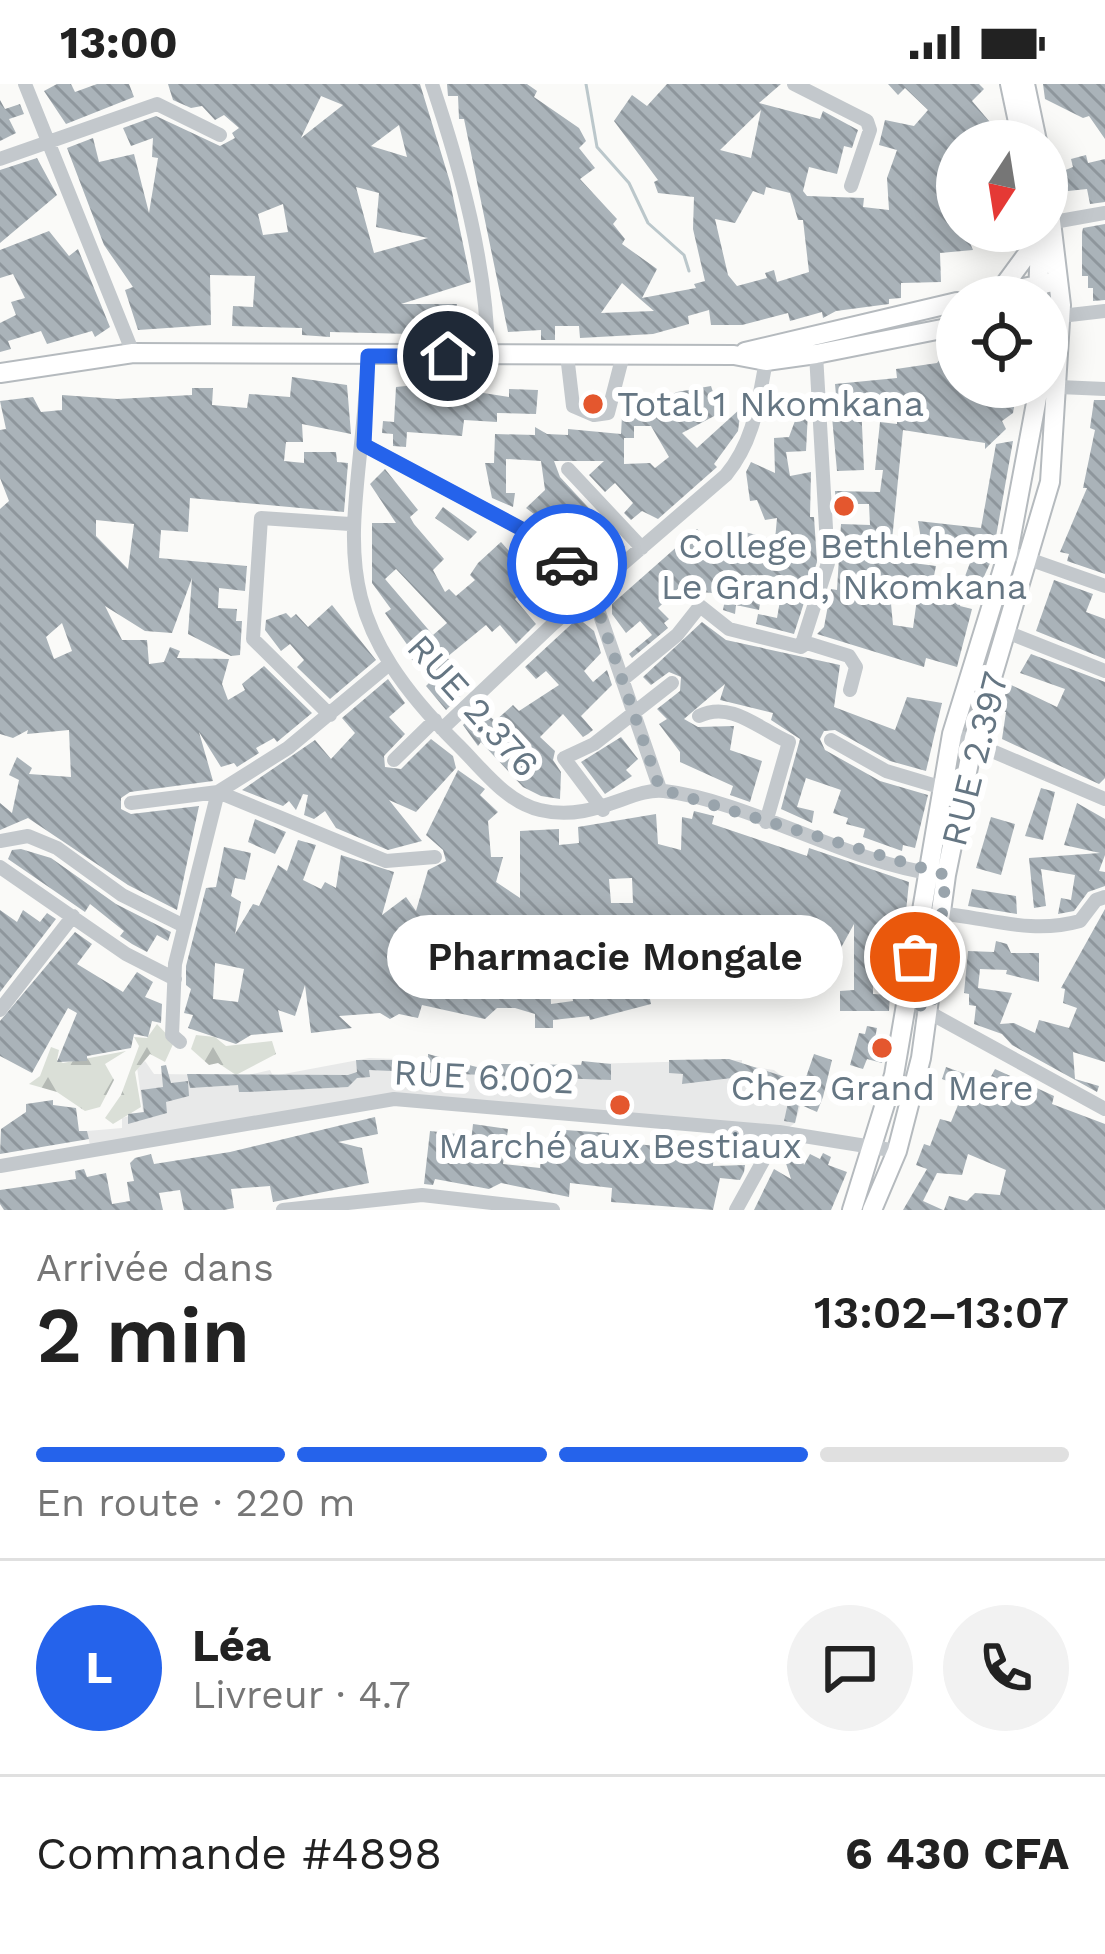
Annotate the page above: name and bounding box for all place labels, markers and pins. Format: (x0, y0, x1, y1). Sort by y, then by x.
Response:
pin (397, 305, 499, 407)
place label: Total 1 Nkomkana (617, 383, 924, 425)
marker: Total 1 Nkomkana (580, 391, 606, 417)
marker: College Bethlehem Le Grand, Nkomkana (831, 493, 857, 519)
place label: College Bethlehem Le Grand, Nkomkana (661, 525, 1027, 608)
pin (864, 906, 966, 1008)
callout: Pharmacie Mongale (387, 915, 843, 999)
marker: Chez Grand Mere (869, 1035, 895, 1061)
place label: Chez Grand Mere (730, 1067, 1034, 1109)
marker: Marché aux Bestiaux (607, 1092, 633, 1118)
place label: Marché aux Bestiaux (438, 1125, 802, 1167)

